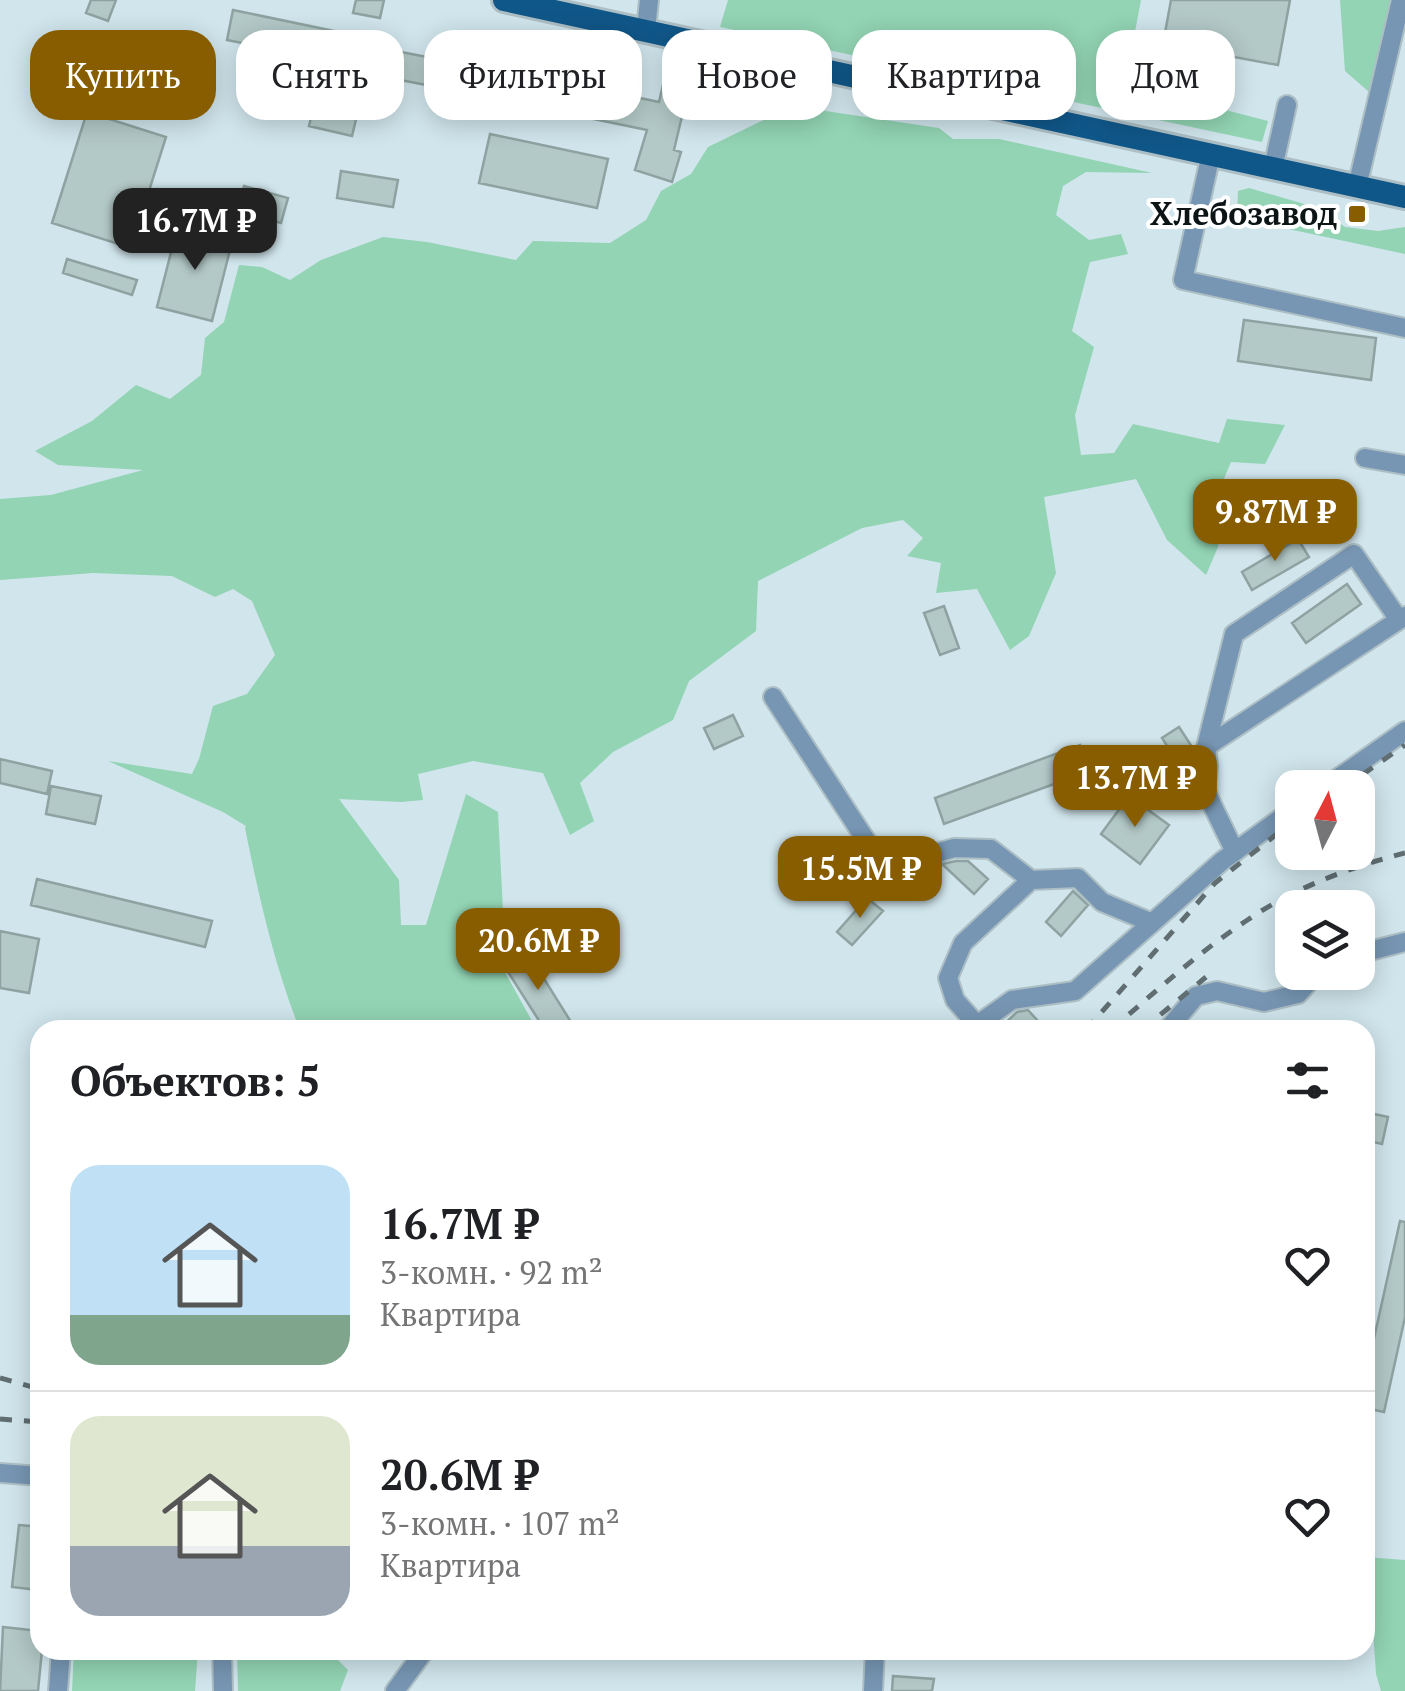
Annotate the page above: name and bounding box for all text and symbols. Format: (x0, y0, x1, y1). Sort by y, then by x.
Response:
chip: Купить (30, 30, 216, 120)
chip: Снять (236, 30, 404, 120)
chip: Фильтры (424, 30, 642, 120)
chip: Новое (662, 30, 832, 120)
chip: Квартира (852, 30, 1076, 120)
chip: Дом (1096, 30, 1235, 120)
pin: 16.7M ₽ (103, 188, 287, 273)
place label: Хлебозавод (1150, 192, 1337, 234)
text: 16.7M ₽ (135, 199, 255, 241)
marker: Хлебозавод (1346, 203, 1368, 225)
pin: 9.87M ₽ (1183, 479, 1367, 564)
text: 9.87M ₽ (1215, 490, 1335, 532)
pin: 13.7M ₽ (1043, 745, 1227, 830)
text: 13.7M ₽ (1075, 756, 1195, 798)
north arrow (1275, 770, 1375, 870)
map controls (1275, 770, 1375, 990)
pin: 15.5M ₽ (768, 836, 952, 921)
text: 15.5M ₽ (800, 847, 920, 889)
button: layers (1275, 890, 1375, 990)
pin: 20.6M ₽ (446, 908, 630, 993)
text: 20.6M ₽ (478, 919, 598, 961)
text: Объектов: 5 (70, 1052, 321, 1108)
icon: filters (1280, 1053, 1335, 1108)
text: 16.7M ₽ (380, 1195, 538, 1251)
icon: home (150, 1205, 270, 1325)
icon: heart (1280, 1238, 1335, 1293)
text: 3-комн. · 92 m² (380, 1251, 603, 1293)
text: Квартира (380, 1293, 521, 1335)
text: 20.6M ₽ (380, 1446, 538, 1502)
icon: home (150, 1456, 270, 1576)
icon: heart (1280, 1489, 1335, 1544)
text: 3-комн. · 107 m² (380, 1502, 620, 1544)
text: Квартира (380, 1544, 521, 1586)

